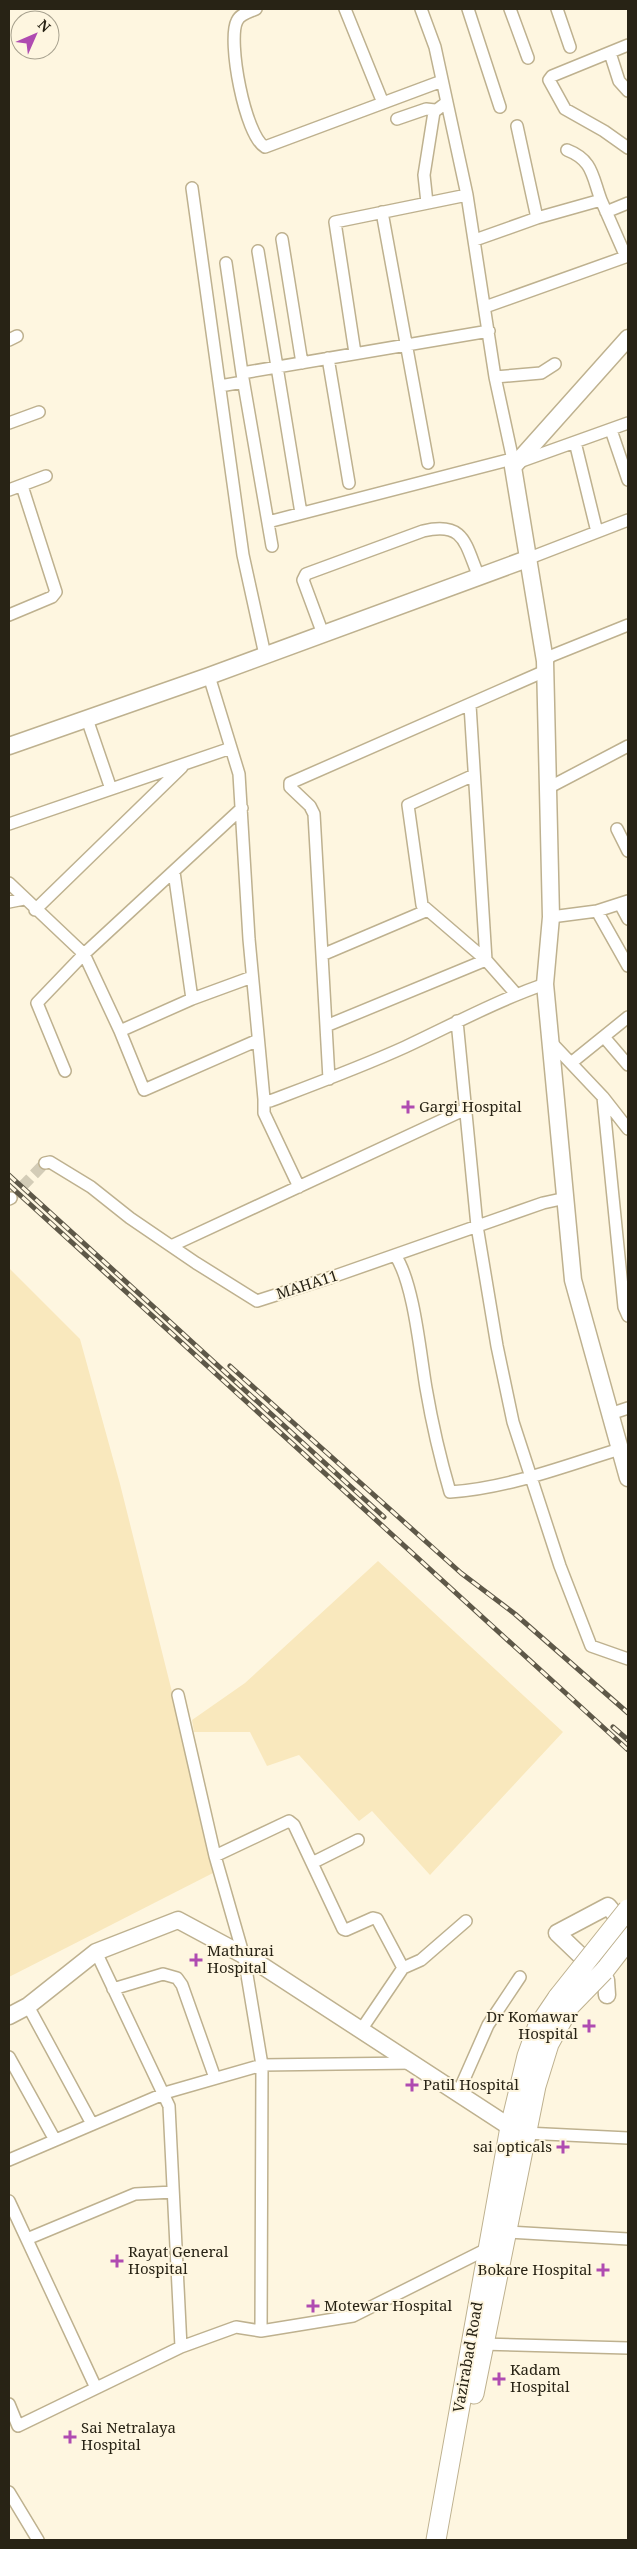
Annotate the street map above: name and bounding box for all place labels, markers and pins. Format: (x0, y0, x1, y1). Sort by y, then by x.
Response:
place label: Gargi Hospital (419, 1096, 522, 1116)
marker: Gargi Hospital (401, 1100, 415, 1114)
place label: Mathurai Hospital (207, 1940, 274, 1977)
marker: Mathurai Hospital (189, 1953, 203, 1967)
place label: Dr Komawar Hospital (486, 2006, 578, 2043)
marker: Dr Komawar Hospital (582, 2019, 596, 2033)
place label: Patil Hospital (423, 2074, 519, 2094)
marker: Patil Hospital (405, 2078, 419, 2092)
place label: sai opticals (473, 2136, 552, 2156)
marker: sai opticals (556, 2140, 570, 2154)
place label: Rayat General Hospital (128, 2241, 229, 2278)
marker: Rayat General Hospital (110, 2254, 124, 2268)
place label: Bokare Hospital (478, 2259, 592, 2279)
marker: Bokare Hospital (596, 2263, 610, 2277)
place label: Motewar Hospital (324, 2295, 452, 2315)
marker: Motewar Hospital (306, 2299, 320, 2313)
place label: Kadam Hospital (510, 2359, 570, 2396)
marker: Kadam Hospital (492, 2372, 506, 2386)
place label: Sai Netralaya Hospital (81, 2417, 176, 2454)
marker: Sai Netralaya Hospital (63, 2430, 77, 2444)

